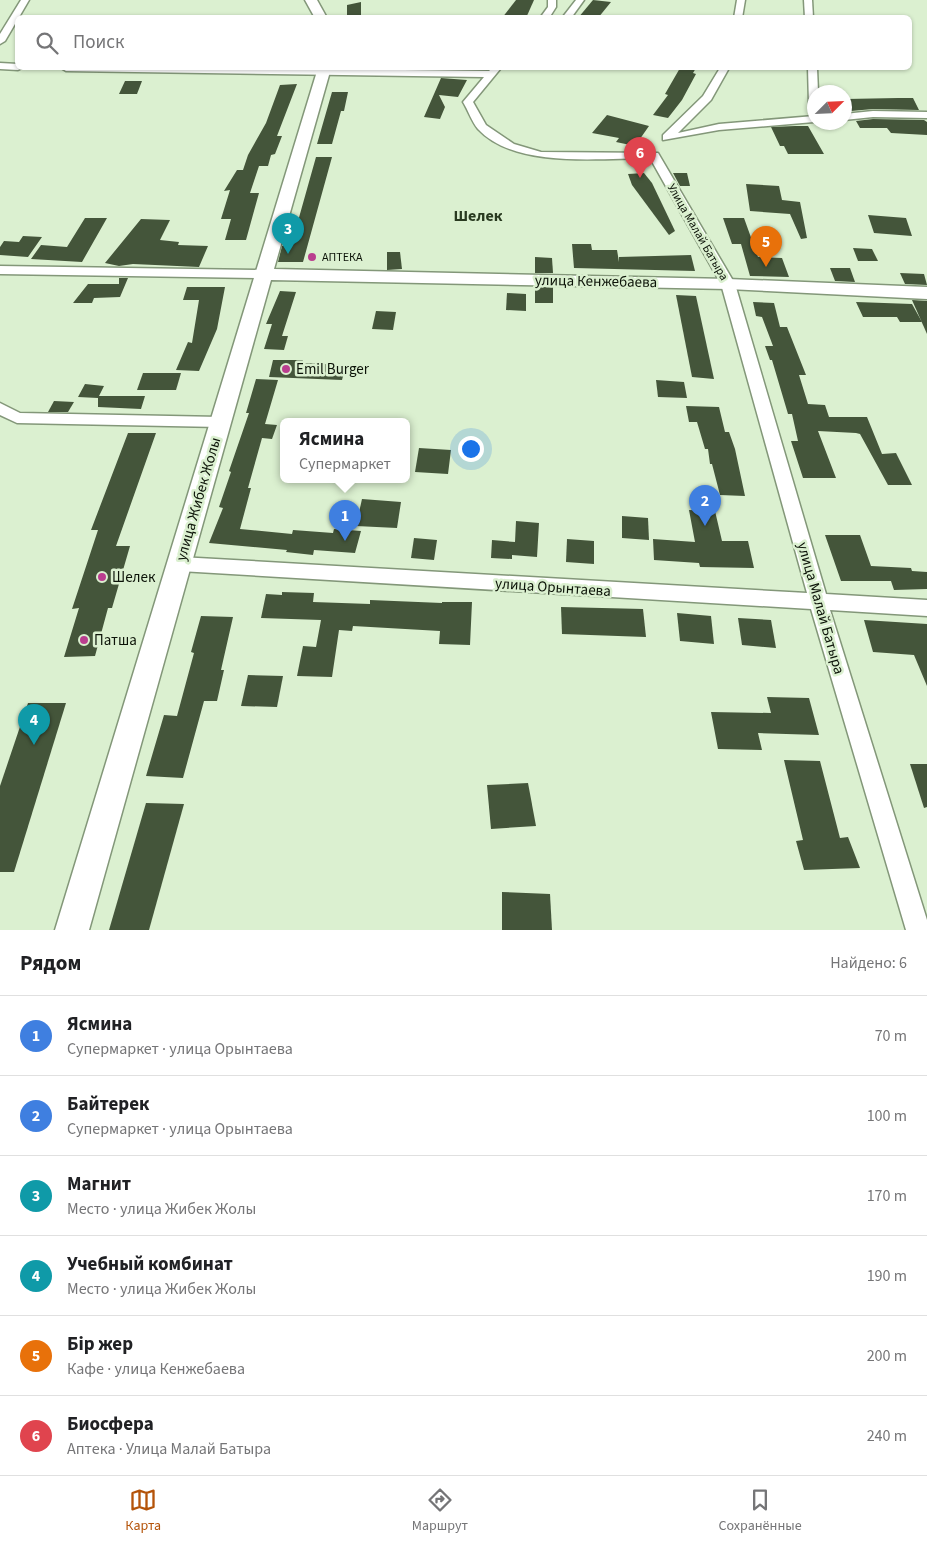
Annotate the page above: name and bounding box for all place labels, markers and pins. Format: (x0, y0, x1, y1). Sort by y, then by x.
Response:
pin: 6 (624, 137, 656, 178)
pin: 3 (272, 213, 304, 254)
pin: 5 (750, 226, 782, 267)
place label: АПТЕКА (322, 249, 363, 266)
marker: АПТЕКА (306, 251, 318, 263)
place label: Emil Burger (296, 359, 370, 380)
marker: Emil Burger (280, 363, 292, 375)
pin: 2 (689, 485, 721, 526)
pin: 1 (329, 500, 361, 541)
place label: Шелек (112, 567, 156, 588)
marker: Шелек (96, 571, 108, 583)
place label: Патша (94, 630, 137, 651)
marker: Патша (78, 634, 90, 646)
pin: 4 (18, 704, 50, 745)

